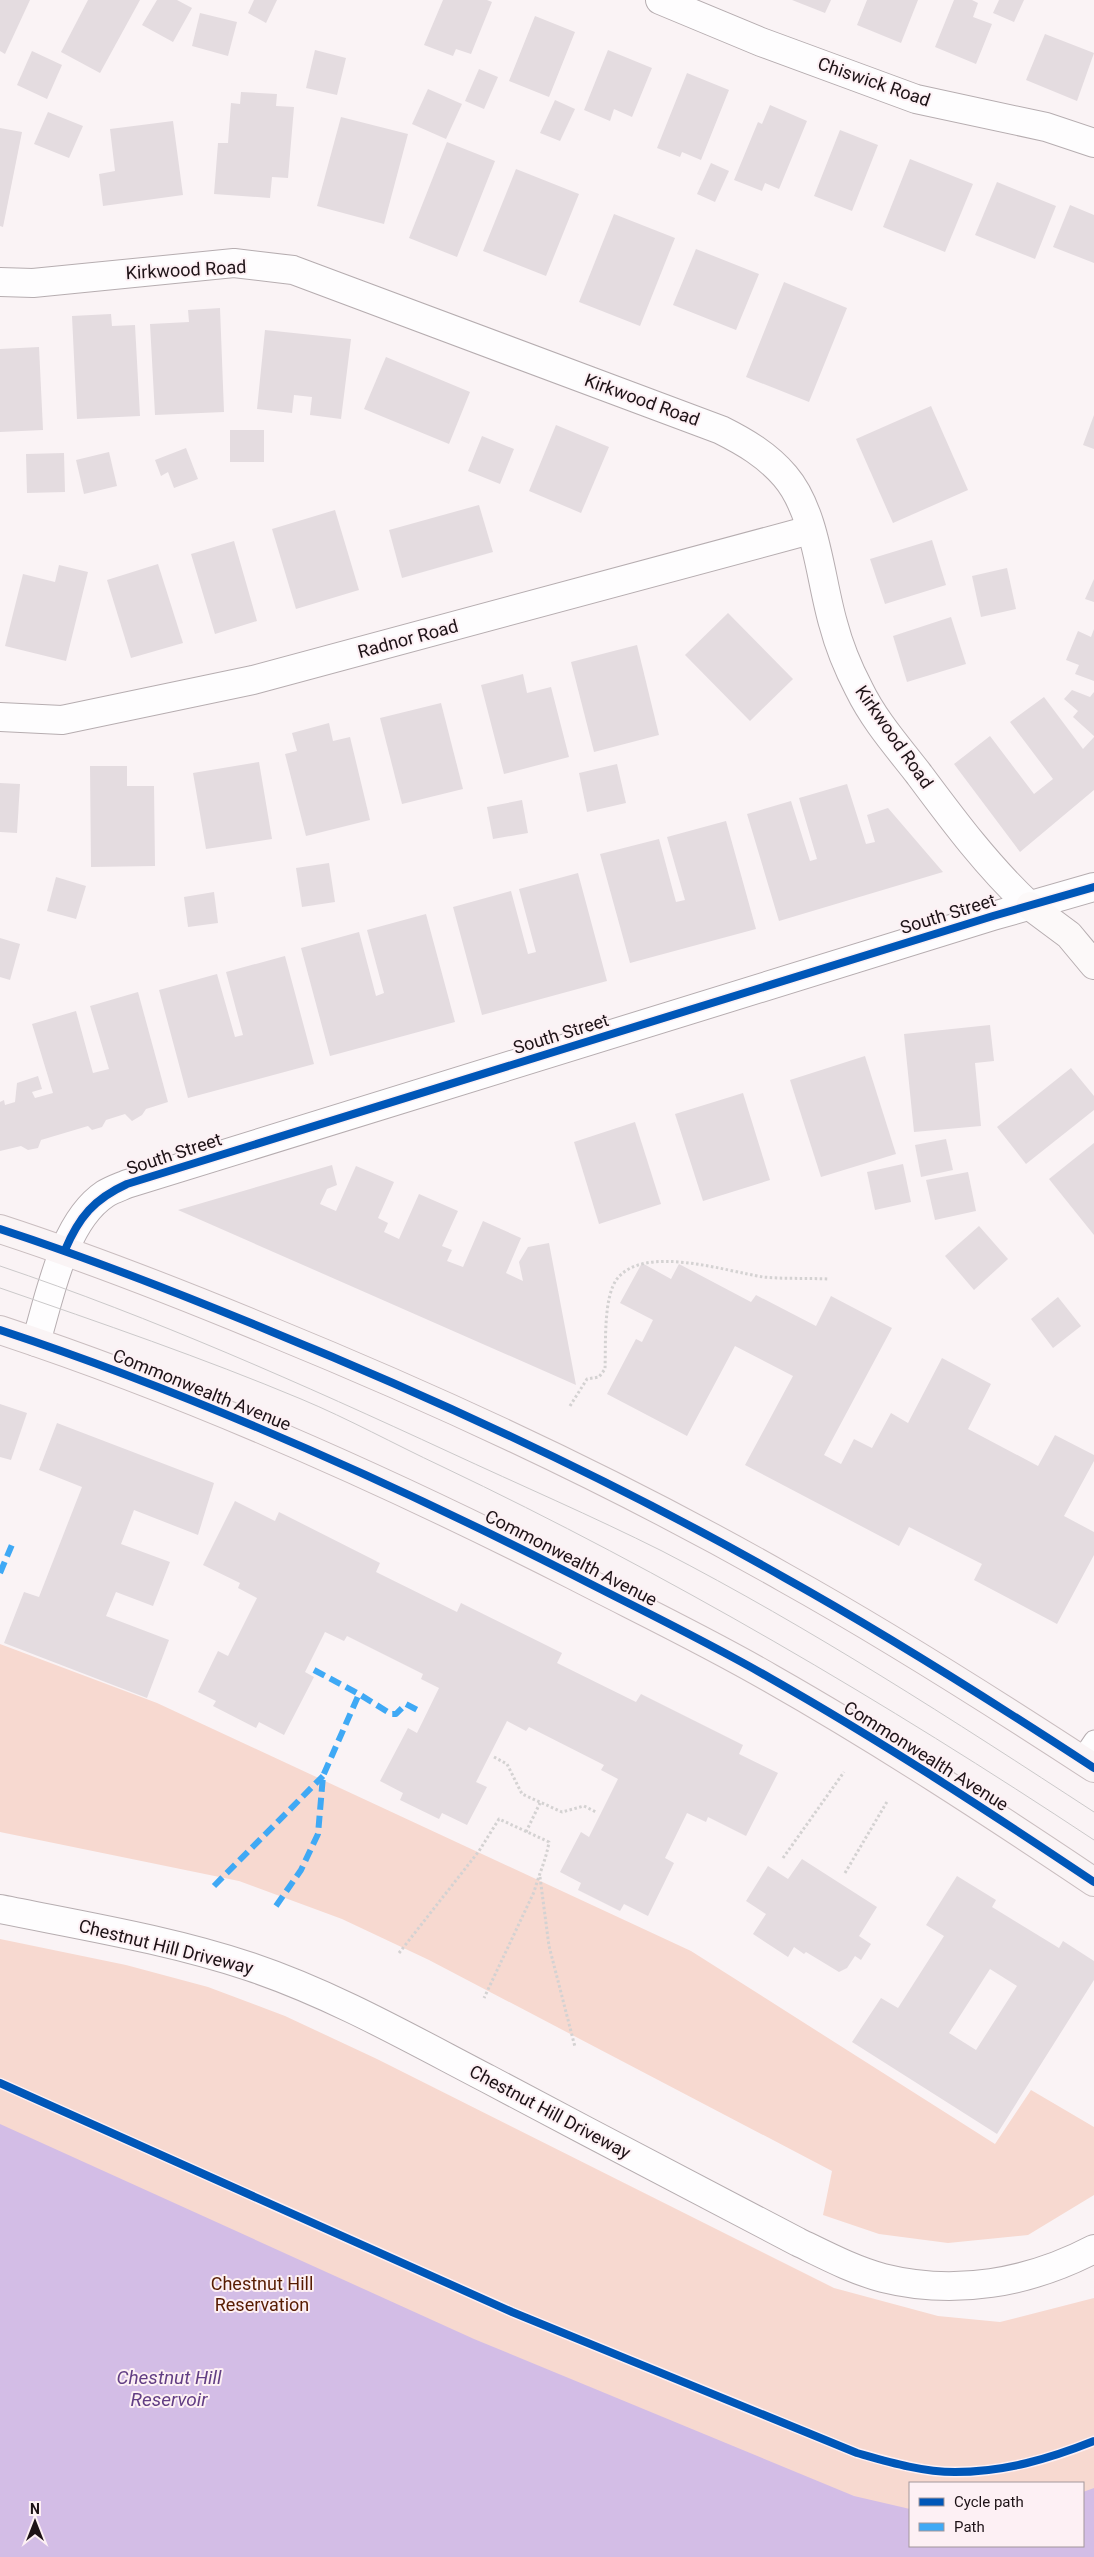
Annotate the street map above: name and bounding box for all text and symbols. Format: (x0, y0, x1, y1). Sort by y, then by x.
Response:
street label: Chiswick Road (815, 52, 933, 111)
street label: Kirkwood Road (125, 256, 247, 283)
street label: Kirkwood Road (582, 369, 703, 430)
street label: Radnor Road (355, 615, 460, 662)
street label: Kirkwood Road (851, 681, 938, 792)
street label: South Street (898, 889, 998, 938)
street label: South Street (511, 1009, 611, 1058)
street label: South Street (124, 1128, 224, 1179)
street label: Commonwealth Avenue (110, 1344, 294, 1435)
street label: Commonwealth Avenue (482, 1505, 661, 1610)
street label: Commonwealth Avenue (840, 1696, 1012, 1815)
street label: Chestnut Hill Driveway (77, 1915, 256, 1978)
street label: Chestnut Hill Driveway (466, 2060, 635, 2163)
park label: Chestnut Hill Reservation (211, 2273, 313, 2315)
water label: Chestnut Hill Reservoir (116, 2366, 222, 2411)
legend (909, 2482, 1084, 2547)
text: Cycle path (954, 2493, 1024, 2511)
north arrow (10, 2497, 60, 2547)
text: N (30, 2501, 40, 2517)
text: Path (954, 2518, 985, 2536)

